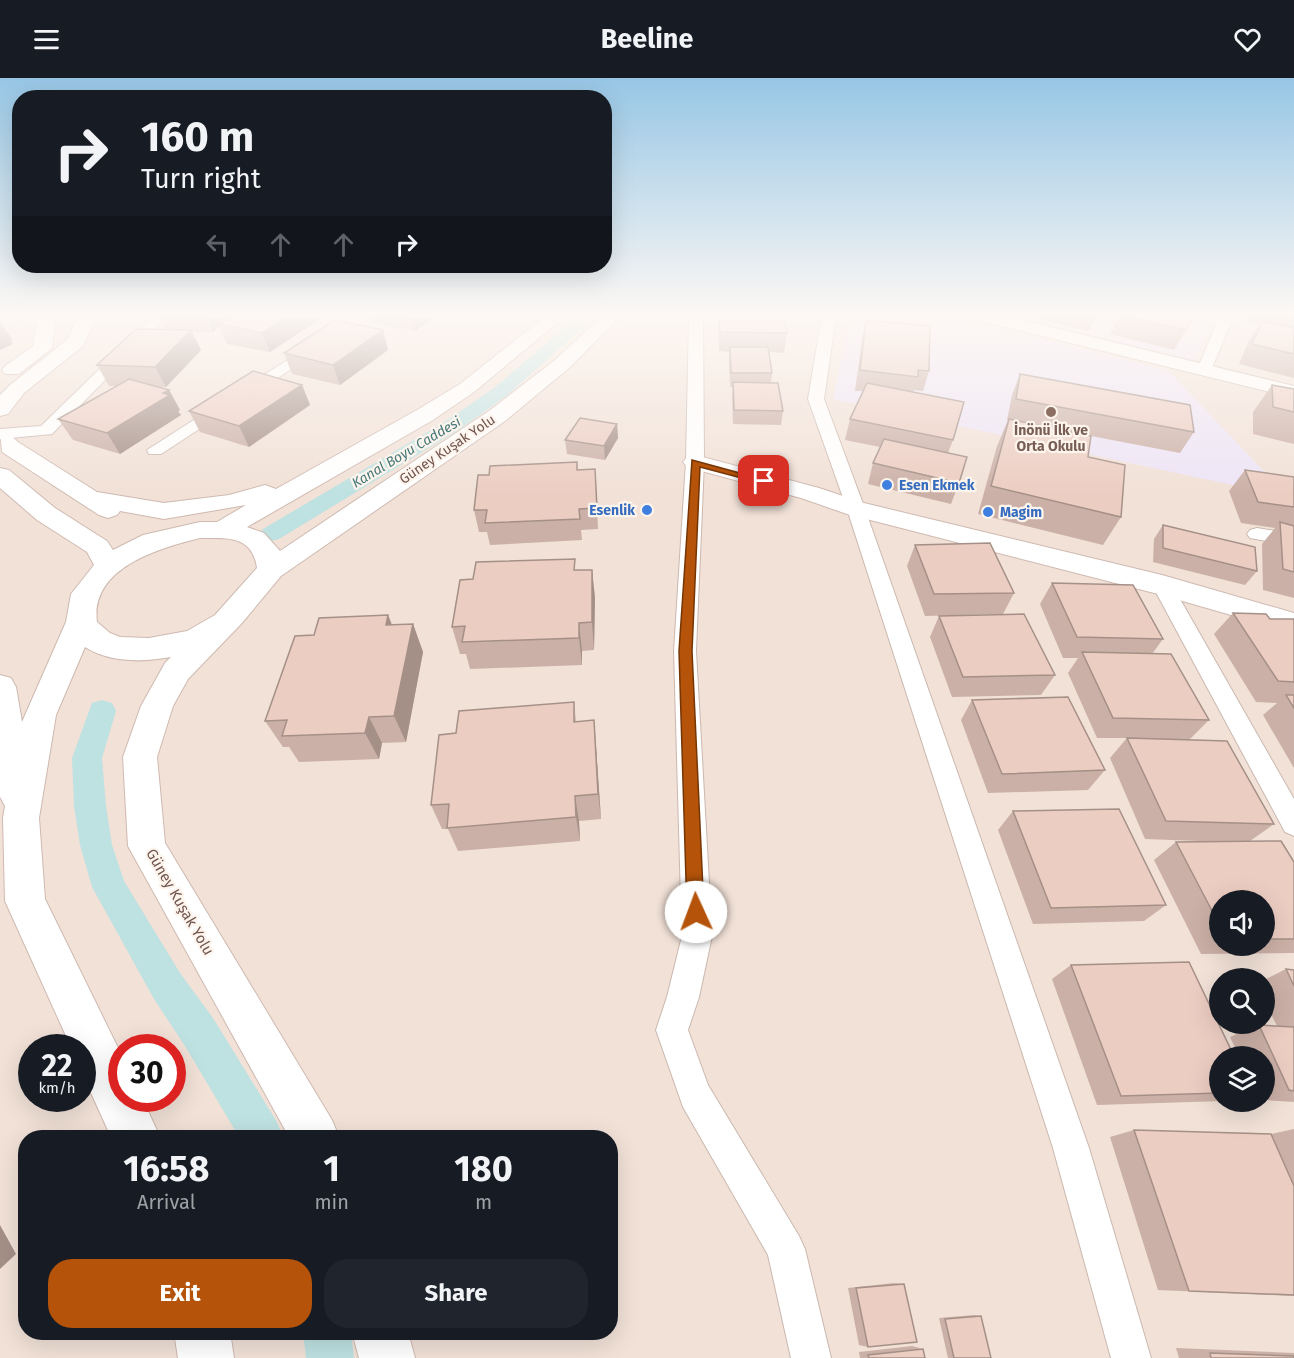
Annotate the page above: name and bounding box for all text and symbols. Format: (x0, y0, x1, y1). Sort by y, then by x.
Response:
icon: menu (30, 23, 63, 56)
text: Beeline (601, 23, 693, 55)
icon: heart (1231, 23, 1264, 56)
text: 160 m (141, 112, 254, 162)
icon: right (42, 114, 120, 192)
text: Turn right (141, 163, 261, 195)
icon: left (201, 228, 234, 261)
icon: ahead (264, 228, 297, 261)
icon: ahead (327, 228, 360, 261)
icon: right (390, 228, 423, 261)
marker: İnönü İlk ve Orta Okulu (1044, 405, 1058, 419)
street label: Güney Kuşak Yolu (396, 411, 498, 488)
water label: Kanal Boyu Caddesi (349, 413, 464, 492)
place label: İnönü İlk ve Orta Okulu (1014, 421, 1088, 455)
pin (738, 455, 789, 506)
icon: arrive (747, 464, 780, 497)
place label: Esen Ekmek (899, 477, 975, 494)
marker: Esen Ekmek (880, 478, 894, 492)
place label: Esenlik (589, 502, 635, 519)
marker: Esenlik (640, 503, 654, 517)
place label: Magim (1000, 504, 1042, 521)
marker: Magim (981, 505, 995, 519)
street label: Güney Kuşak Yolu (142, 846, 218, 958)
position arrow (664, 880, 728, 944)
map controls (1209, 890, 1275, 1112)
button: sound (1209, 890, 1275, 956)
button: search (1209, 968, 1275, 1034)
speed limit sign: 30 (108, 1034, 186, 1112)
button: layers (1209, 1046, 1275, 1112)
text: 22 (41, 1048, 73, 1084)
text: km/h (38, 1079, 76, 1097)
text: 16:58 (123, 1147, 209, 1191)
text: 1 (323, 1147, 340, 1191)
text: 180 (454, 1147, 513, 1191)
text: Arrival (137, 1190, 196, 1214)
text: min (314, 1190, 349, 1214)
text: m (475, 1190, 492, 1214)
button: Exit (48, 1259, 312, 1328)
button: Share (324, 1259, 588, 1328)

